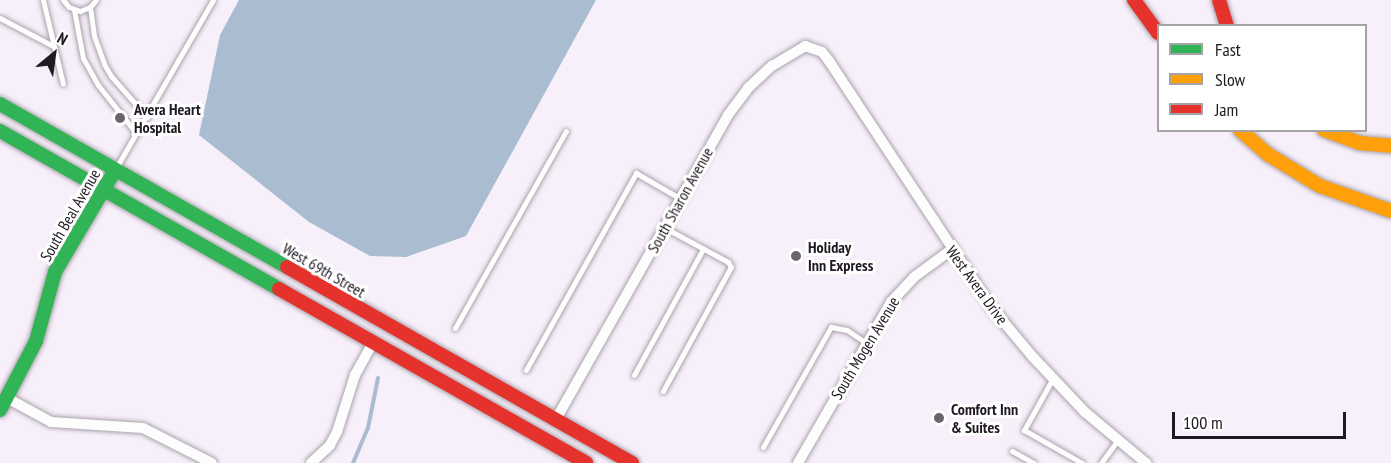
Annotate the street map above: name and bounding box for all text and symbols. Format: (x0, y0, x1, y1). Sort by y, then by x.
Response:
north arrow (24, 24, 84, 84)
legend (1157, 24, 1367, 132)
text: N (54, 27, 71, 49)
text: Fast (1215, 38, 1241, 61)
text: Slow (1215, 68, 1245, 91)
text: Jam (1215, 98, 1238, 121)
place label: Avera Heart Hospital (134, 99, 201, 137)
marker: Avera Heart Hospital (111, 109, 129, 127)
street label: South Sharon Avenue (643, 144, 717, 256)
street label: South Beal Avenue (36, 165, 104, 265)
place label: Holiday Inn Express (808, 237, 873, 275)
street label: West 69th Street (279, 239, 369, 301)
street label: West Avera Drive (942, 242, 1012, 328)
marker: Holiday Inn Express (789, 249, 803, 263)
street label: South Mogen Avenue (827, 293, 903, 403)
place label: Comfort Inn & Suites (951, 399, 1018, 437)
scale bar (1175, 400, 1349, 438)
marker: Comfort Inn & Suites (932, 411, 946, 425)
text: 100 m (1183, 411, 1223, 434)

